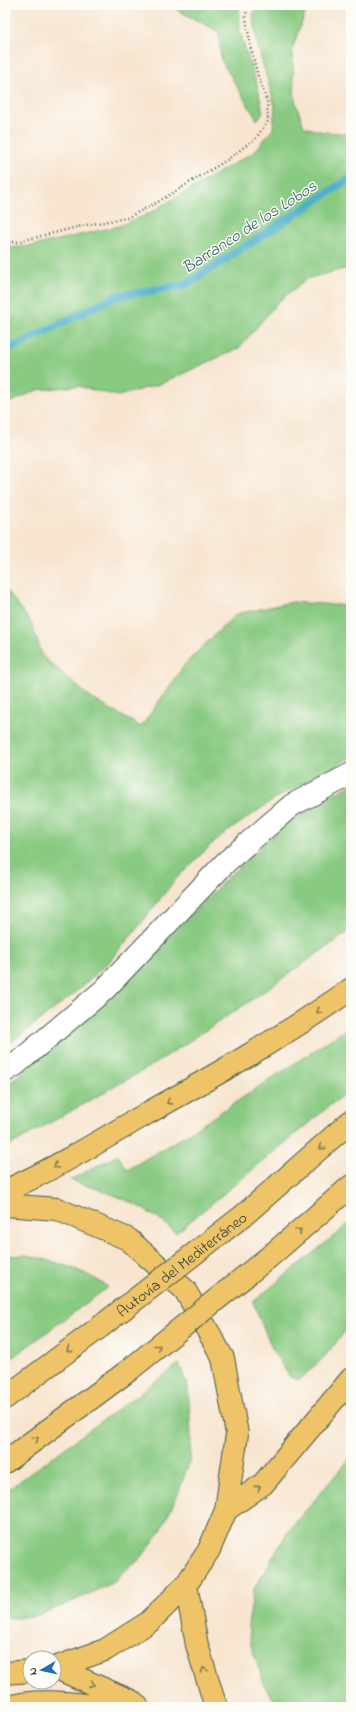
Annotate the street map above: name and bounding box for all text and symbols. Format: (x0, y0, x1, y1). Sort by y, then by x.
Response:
water label: Barranco de los Lobos (177, 174, 323, 280)
one-way arrow (316, 1006, 323, 1014)
one-way arrow (166, 1097, 173, 1104)
one-way arrow (319, 1142, 327, 1149)
one-way arrow (53, 1161, 60, 1168)
street label: Autovía del Mediterráneo (112, 1207, 253, 1324)
one-way arrow (294, 1229, 302, 1236)
one-way arrow (154, 1344, 161, 1351)
one-way arrow (66, 1345, 73, 1352)
one-way arrow (32, 1437, 39, 1444)
one-way arrow (254, 1485, 261, 1492)
north arrow (22, 1650, 62, 1690)
text: N (25, 1666, 42, 1676)
one-way arrow (200, 1667, 209, 1674)
one-way arrow (88, 1679, 95, 1687)

